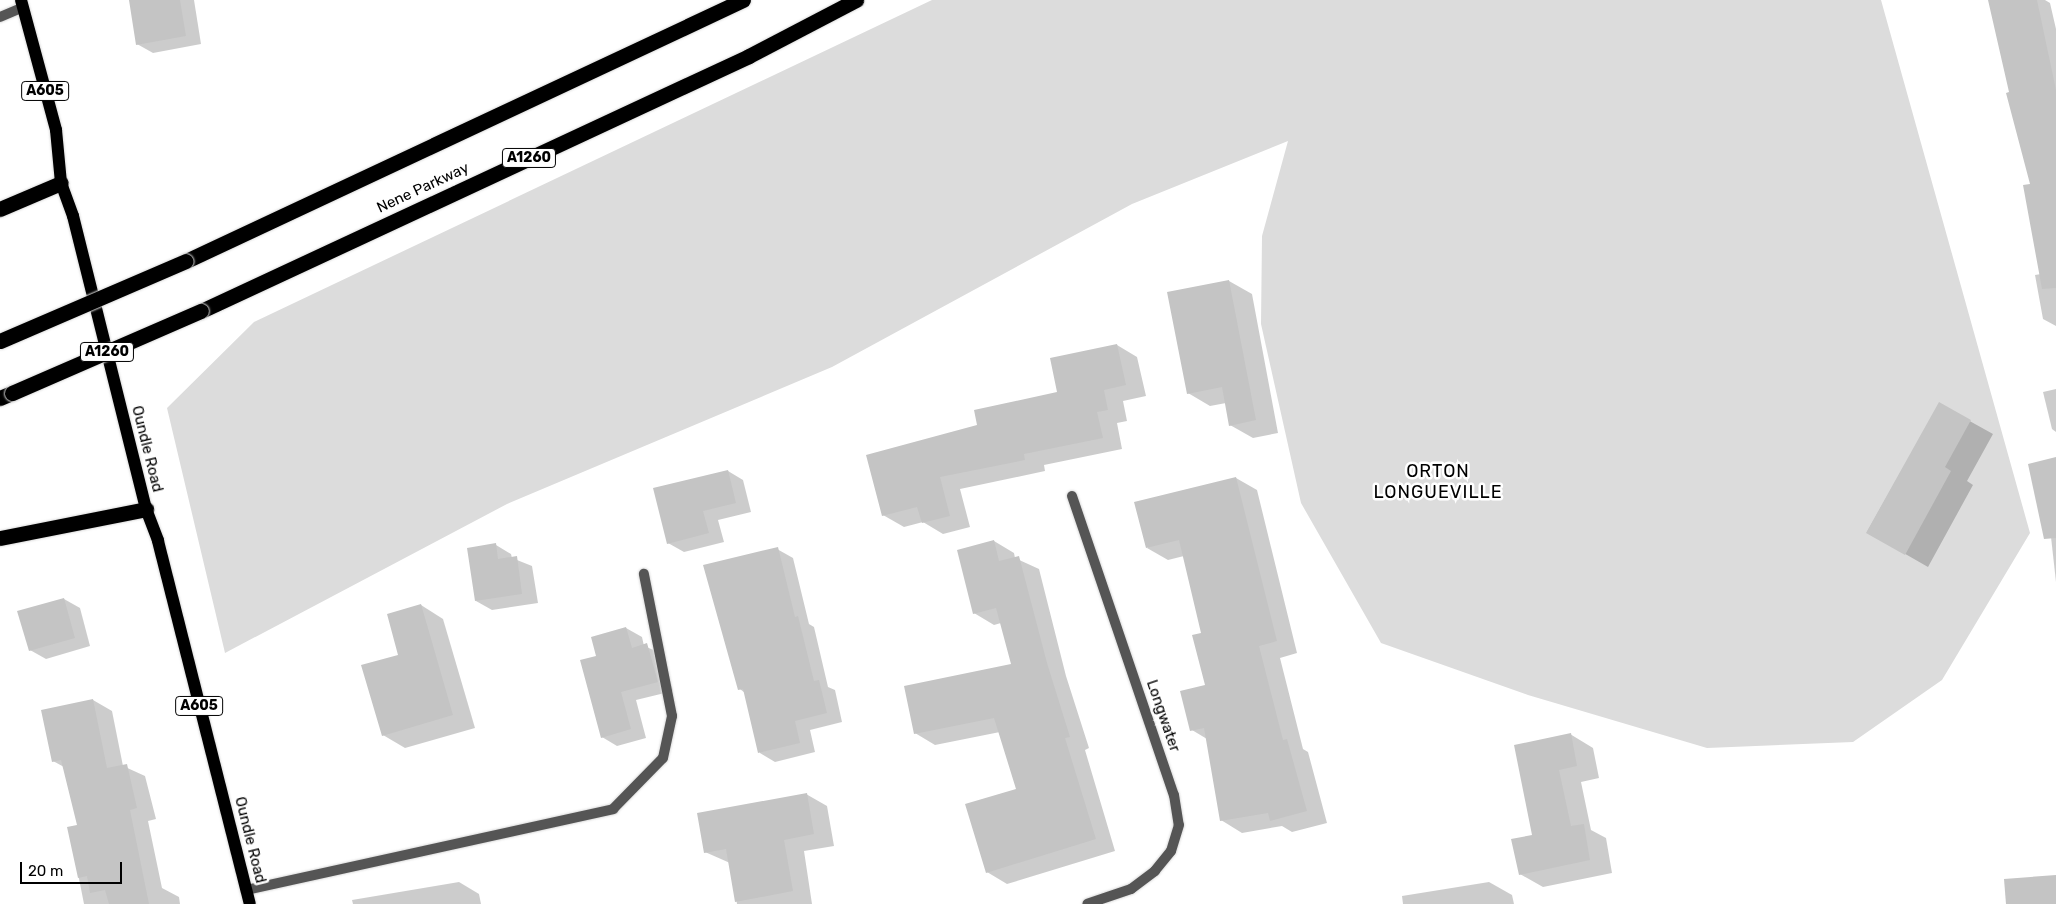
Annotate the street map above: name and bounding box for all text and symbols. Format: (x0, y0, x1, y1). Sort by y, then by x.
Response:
road number: A605 (20, 80, 70, 102)
road number: A1260 (502, 146, 556, 170)
street label: Nene Parkway (374, 159, 472, 217)
road number: A1260 (80, 341, 134, 364)
street label: Oundle Road (128, 404, 166, 494)
district label: ORTON LONGUEVILLE (1372, 461, 1504, 504)
street label: Longwater (1142, 678, 1184, 754)
road number: A605 (174, 694, 224, 718)
street label: Oundle Road (231, 795, 269, 885)
scale bar (22, 852, 125, 884)
text: 20 m (28, 862, 63, 880)

